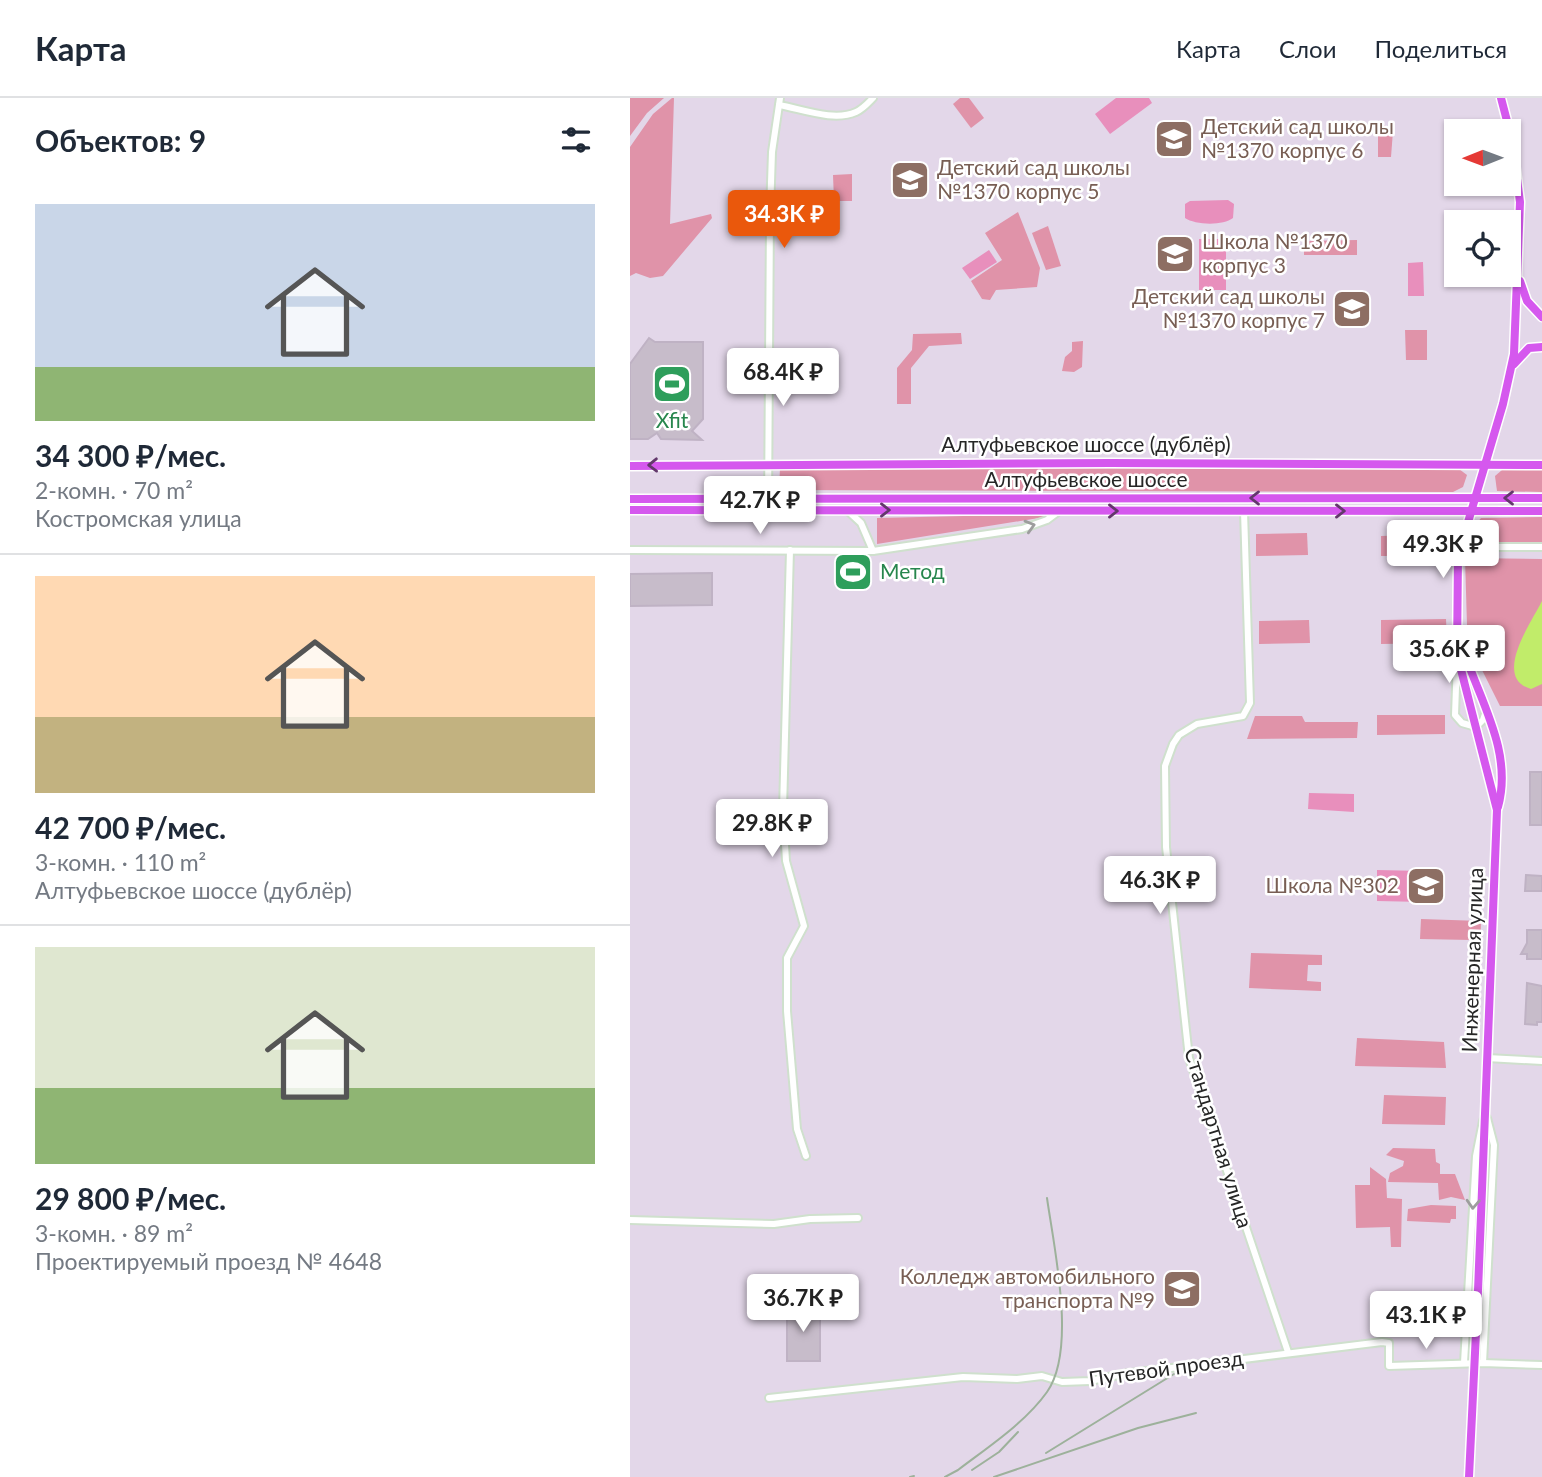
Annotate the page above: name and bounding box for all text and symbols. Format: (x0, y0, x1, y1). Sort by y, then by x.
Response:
text: Карта (35, 28, 126, 68)
text: Карта (1176, 34, 1241, 63)
text: Слои (1279, 34, 1336, 63)
text: Поделиться (1374, 34, 1507, 63)
place label: Детский сад школы №1370 корпус 6 (1201, 113, 1394, 162)
school or university icon: Детский сад школы №1370 корпус 6 (1153, 118, 1195, 160)
north arrow (1444, 119, 1521, 196)
map controls (1444, 119, 1521, 287)
icon: filters (557, 121, 595, 159)
text: Объектов: 9 (35, 122, 206, 158)
place label: Детский сад школы №1370 корпус 5 (937, 154, 1130, 203)
school or university icon: Детский сад школы №1370 корпус 5 (889, 159, 931, 201)
pin: 34.3K ₽ (719, 190, 849, 250)
text: 34.3K ₽ (744, 199, 824, 227)
button: locate (1444, 210, 1521, 287)
place label: Школа №1370 корпус 3 (1202, 228, 1348, 277)
school or university icon: Школа №1370 корпус 3 (1154, 233, 1196, 275)
icon: home (252, 249, 378, 375)
place label: Детский сад школы №1370 корпус 7 (1132, 283, 1325, 332)
school or university icon: Детский сад школы №1370 корпус 7 (1331, 288, 1373, 330)
pin: 68.4K ₽ (718, 348, 848, 408)
text: 68.4K ₽ (743, 357, 823, 385)
sports icon: Xfit (651, 363, 693, 405)
place label: Xfit (656, 407, 689, 432)
street label: Алтуфьевское шоссе (дублёр) (941, 431, 1231, 456)
text: 34 300 ₽/мес. (35, 437, 226, 473)
one-way arrow (647, 457, 658, 473)
street label: Алтуфьевское шоссе (985, 466, 1187, 491)
text: 2-комн. · 70 m² (35, 476, 193, 504)
pin: 42.7K ₽ (695, 476, 825, 536)
text: 42.7K ₽ (720, 485, 800, 513)
one-way arrow (1249, 490, 1260, 506)
one-way arrow (1503, 490, 1513, 506)
one-way arrow (880, 503, 891, 518)
one-way arrow (1108, 503, 1119, 519)
one-way arrow (1336, 503, 1346, 519)
text: Костромская улица (35, 504, 242, 532)
one-way arrow (1023, 520, 1035, 535)
pin: 49.3K ₽ (1378, 520, 1508, 580)
text: 49.3K ₽ (1403, 529, 1483, 557)
sports icon: Метод (832, 551, 874, 593)
place label: Метод (880, 558, 945, 583)
icon: home (252, 621, 378, 747)
pin: 35.6K ₽ (1384, 626, 1514, 685)
text: 35.6K ₽ (1409, 634, 1489, 662)
pin: 29.8K ₽ (707, 800, 837, 859)
text: 29.8K ₽ (732, 808, 812, 836)
text: 42 700 ₽/мес. (35, 809, 226, 845)
text: 3-комн. · 110 m² (35, 848, 206, 876)
pin: 46.3K ₽ (1095, 856, 1225, 916)
text: 46.3K ₽ (1120, 865, 1200, 893)
school or university icon: Школа №302 (1405, 865, 1447, 907)
street label: Инженерная улица (1456, 867, 1487, 1053)
place label: Школа №302 (1266, 872, 1399, 897)
text: Алтуфьевское шоссе (дублёр) (35, 876, 352, 904)
icon: home (252, 992, 378, 1118)
street label: Стандартная улица (1180, 1044, 1259, 1231)
text: 29 800 ₽/мес. (35, 1180, 226, 1216)
one-way arrow (1465, 1199, 1480, 1210)
text: 3-комн. · 89 m² (35, 1219, 193, 1247)
text: Проектируемый проезд № 4648 (35, 1247, 382, 1275)
place label: Колледж автомобильного транспорта №9 (900, 1263, 1155, 1312)
school or university icon: Колледж автомобильного транспорта №9 (1161, 1268, 1203, 1310)
pin: 36.7K ₽ (738, 1274, 868, 1334)
text: 36.7K ₽ (763, 1283, 843, 1311)
pin: 43.1K ₽ (1361, 1292, 1491, 1351)
text: 43.1K ₽ (1386, 1300, 1466, 1328)
street label: Путевой проезд (1087, 1344, 1245, 1391)

